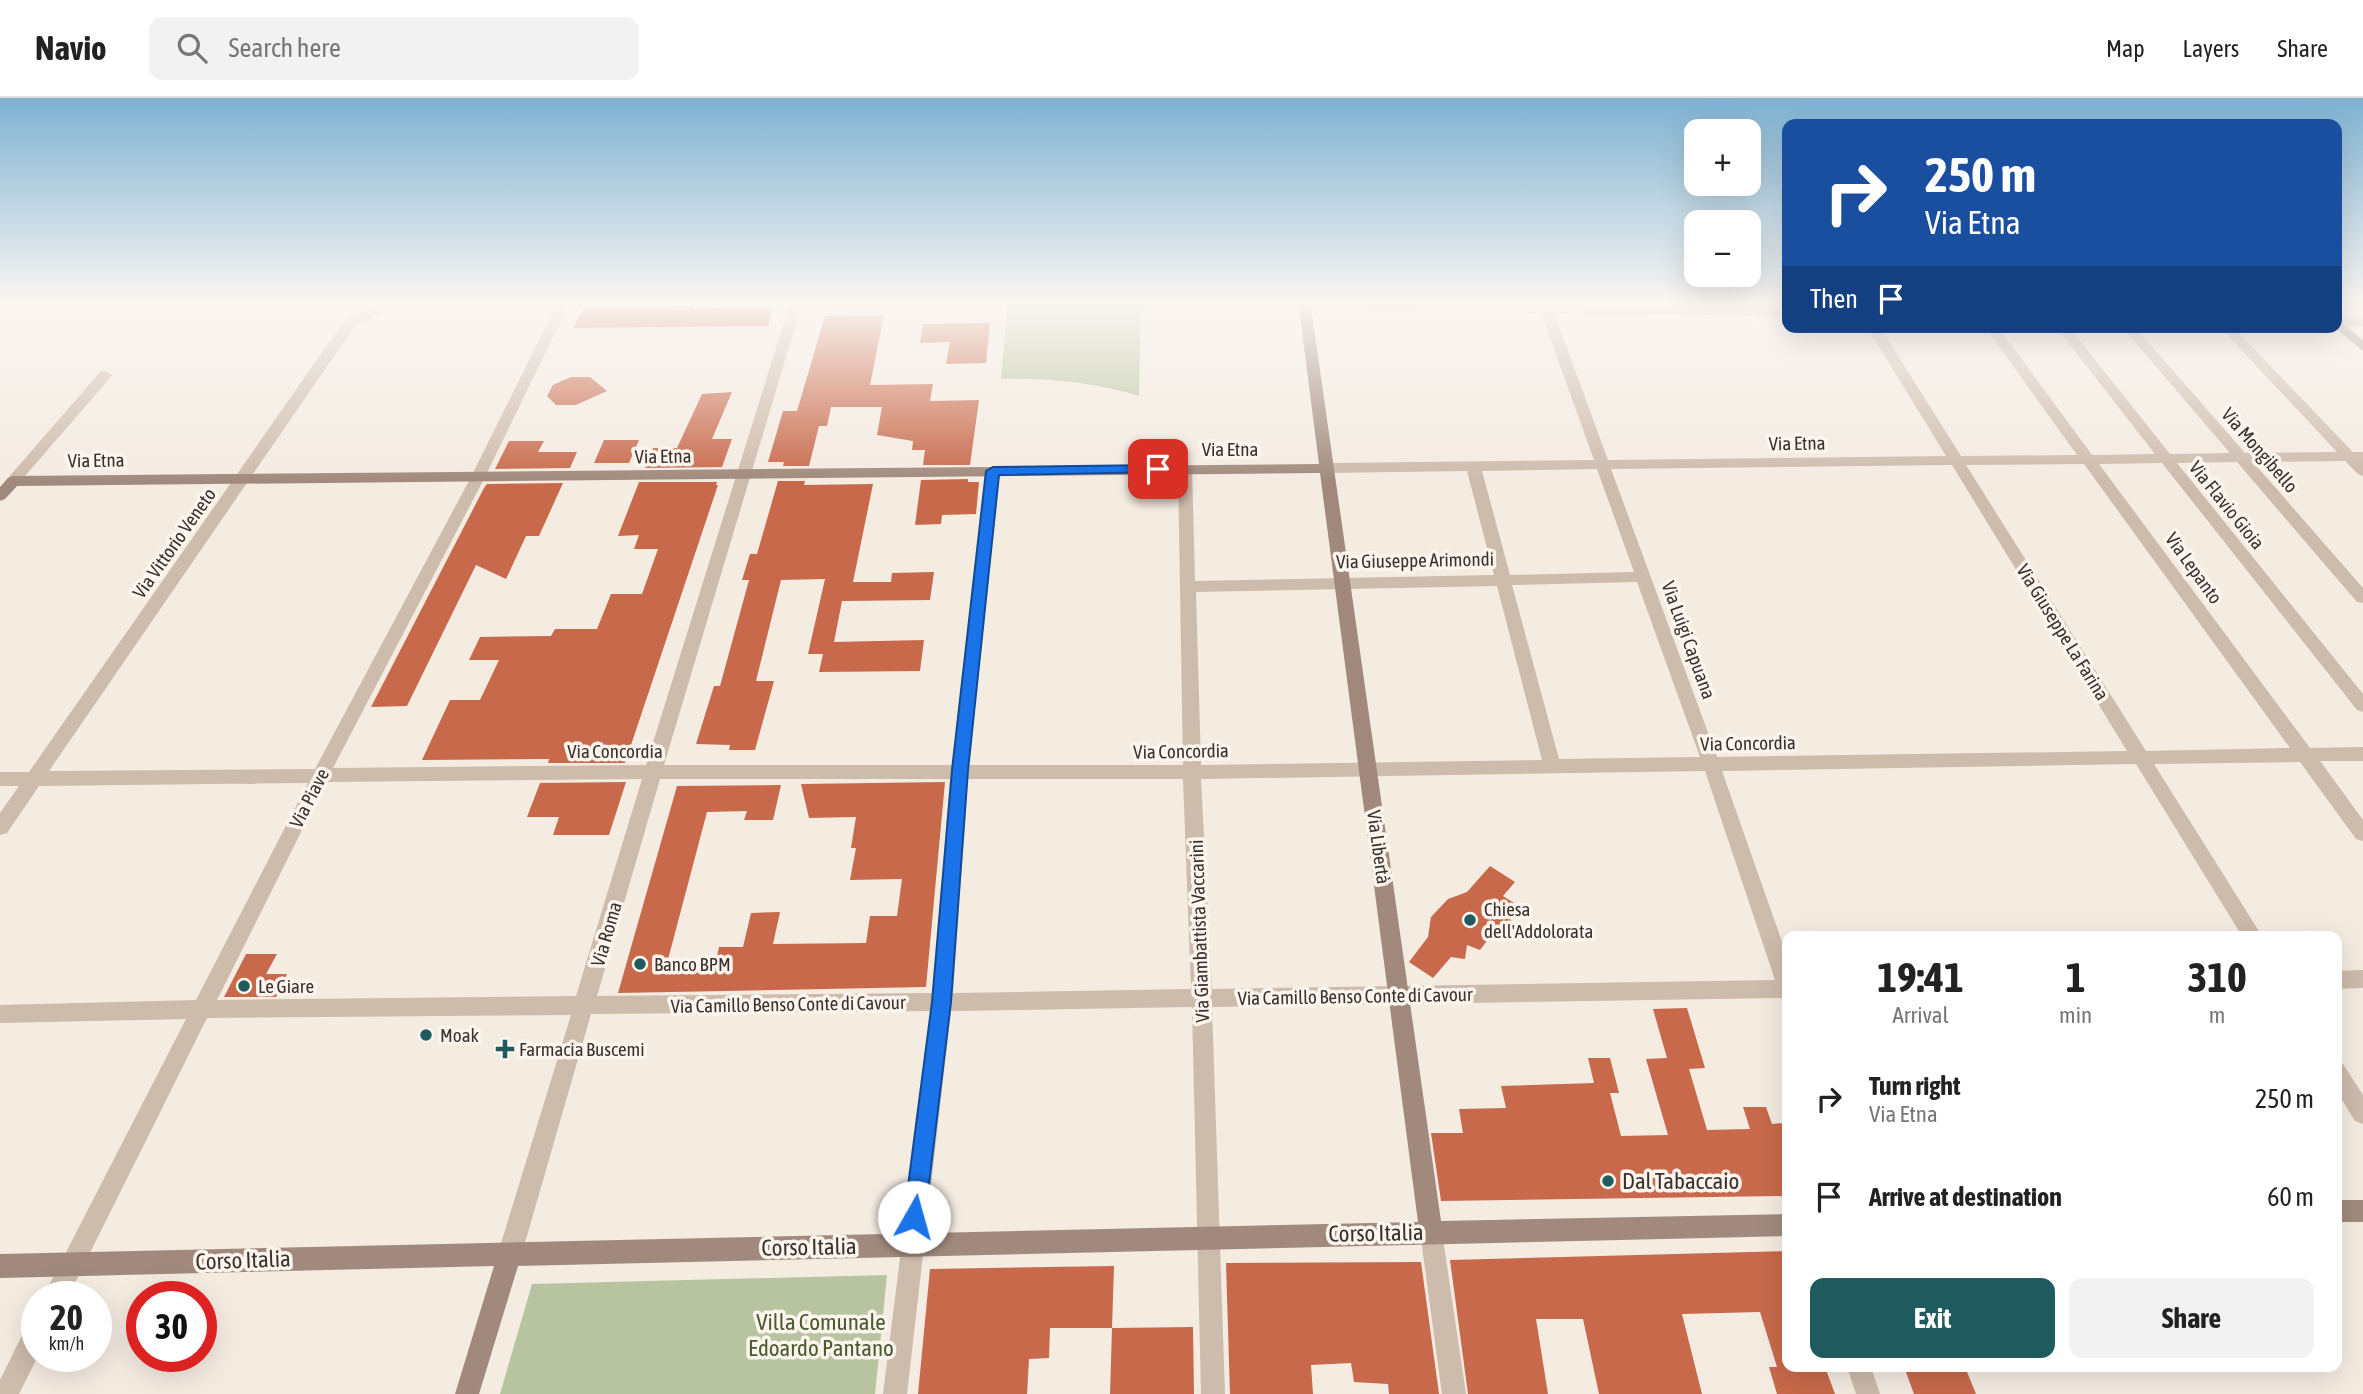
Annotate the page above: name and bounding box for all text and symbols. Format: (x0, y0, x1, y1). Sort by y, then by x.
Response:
search box (149, 17, 639, 80)
text: Navio (35, 29, 107, 67)
icon: search (173, 29, 211, 67)
text: Search here (229, 33, 341, 63)
text: Map (2106, 35, 2145, 62)
text: Layers (2183, 35, 2239, 62)
text: Share (2277, 35, 2328, 62)
map controls (1684, 119, 1761, 287)
button: + (1684, 119, 1761, 196)
text: 250 m (1925, 146, 2036, 202)
icon: right (1810, 147, 1901, 238)
text: Via Etna (1925, 204, 2021, 241)
button: − (1684, 210, 1761, 287)
icon: arrive (1872, 280, 1910, 318)
text: Then (1810, 284, 1858, 314)
street label: Via Mongibello (2217, 403, 2303, 497)
street label: Via Etna (1768, 432, 1826, 454)
street label: Via Etna (1202, 438, 1258, 460)
pin (1128, 439, 1188, 499)
street label: Via Etna (634, 445, 692, 467)
street label: Via Etna (67, 449, 125, 471)
icon: arrive (1139, 450, 1177, 488)
street label: Via Flavio Gioia (2185, 457, 2269, 553)
street label: Via Vittorio Veneto (128, 484, 220, 602)
street label: Via Lepanto (2161, 528, 2227, 608)
street label: Via Giuseppe Arimondi (1336, 548, 1494, 572)
street label: Via Giuseppe La Farina (2012, 560, 2114, 704)
street label: Via Luigi Capuana (1658, 578, 1720, 702)
street label: Via Concordia (1700, 731, 1796, 755)
street label: Via Concordia (1133, 739, 1229, 763)
street label: Via Concordia (567, 740, 663, 762)
street label: Via Piave (285, 765, 333, 831)
street label: Via Libertà (1363, 809, 1395, 885)
street label: Via Giambattista Vaccarini (1185, 839, 1213, 1023)
place label: Chiesa dell'Addolorata (1484, 898, 1593, 942)
street label: Via Roma (586, 899, 626, 969)
marker: Chiesa dell'Addolorata (1462, 912, 1478, 928)
place label: Banco BPM (654, 953, 731, 975)
text: 19:41 (1877, 953, 1964, 1001)
text: 1 (2066, 953, 2085, 1001)
text: 310 (2187, 953, 2247, 1001)
marker: Banco BPM (632, 956, 648, 972)
place label: Le Giare (258, 975, 314, 997)
marker: Le Giare (236, 978, 252, 994)
street label: Via Camillo Benso Conte di Cavour (1237, 983, 1473, 1009)
street label: Via Camillo Benso Conte di Cavour (670, 991, 906, 1017)
text: Arrival (1892, 1002, 1949, 1028)
text: min (2059, 1002, 2092, 1028)
text: m (2209, 1002, 2225, 1028)
place label: Moak (440, 1024, 479, 1046)
marker: Moak (418, 1027, 434, 1043)
place label: Farmacia Buscemi (519, 1038, 645, 1060)
marker: Farmacia Buscemi (497, 1041, 513, 1057)
text: Turn right (1869, 1071, 1960, 1101)
icon: right (1810, 1080, 1848, 1118)
text: 250 m (2255, 1084, 2314, 1114)
text: Via Etna (1869, 1101, 1938, 1127)
place label: Dal Tabaccaio (1622, 1168, 1739, 1194)
marker: Dal Tabaccaio (1600, 1173, 1616, 1189)
icon: arrive (1810, 1178, 1848, 1216)
position arrow (877, 1180, 951, 1254)
text: Arrive at destination (1869, 1182, 2062, 1212)
text: 60 m (2267, 1182, 2314, 1212)
street label: Corso Italia (1328, 1219, 1424, 1247)
street label: Corso Italia (761, 1233, 857, 1261)
street label: Corso Italia (195, 1245, 291, 1275)
button: Exit (1810, 1278, 2055, 1358)
button: Share (2069, 1278, 2314, 1358)
speed limit sign: 30 (126, 1281, 217, 1372)
text: 20 (50, 1297, 83, 1337)
park label: Villa Comunale Edoardo Pantano (748, 1309, 894, 1361)
text: km/h (49, 1333, 84, 1354)

